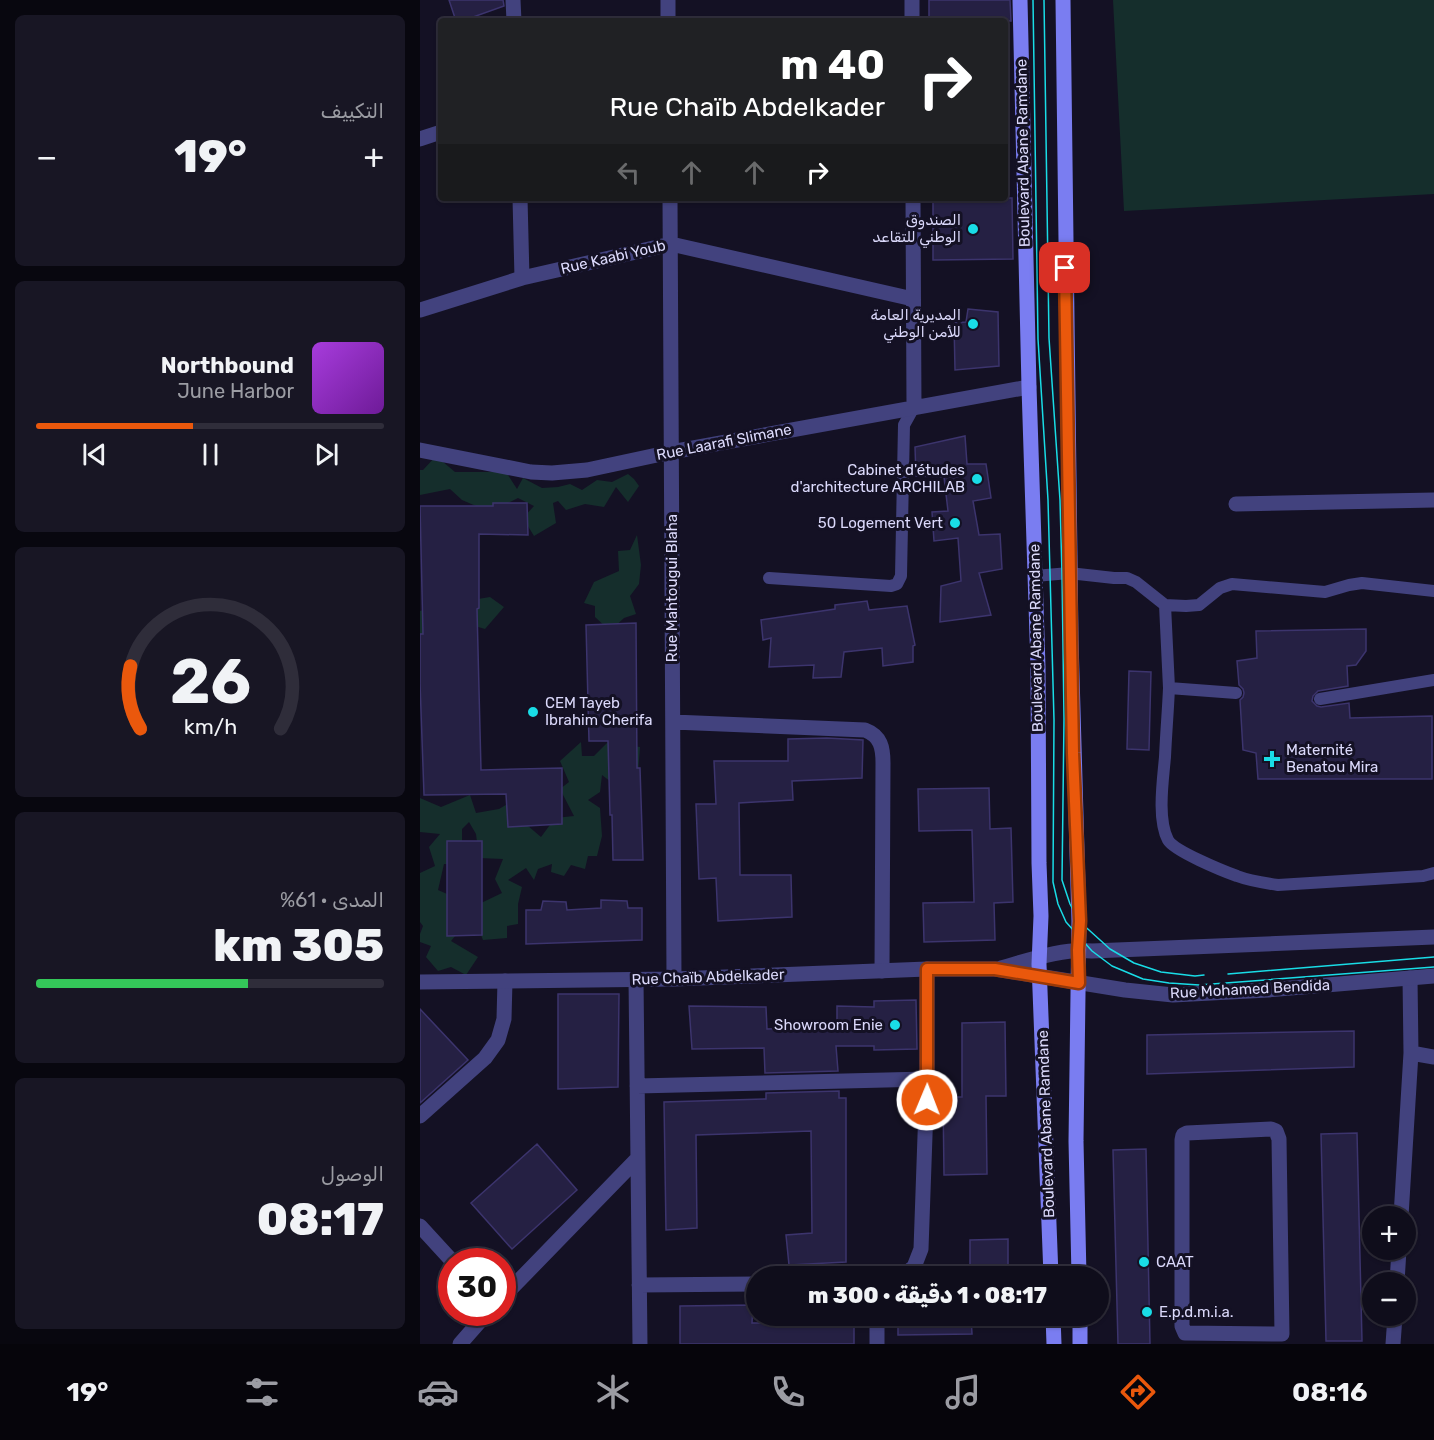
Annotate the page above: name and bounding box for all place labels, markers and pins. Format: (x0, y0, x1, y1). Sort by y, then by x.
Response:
place label: الصندوق الوطني للتقاعد (872, 211, 961, 249)
marker: الصندوق الوطني للتقاعد (966, 222, 980, 236)
pin (1039, 242, 1090, 293)
place label: المديرية العامة للأمن الوطني (871, 306, 961, 344)
marker: المديرية العامة للأمن الوطني (966, 317, 980, 331)
place label: Cabinet d'études d'architecture ARCHILAB (791, 461, 965, 496)
marker: Cabinet d'études d'architecture ARCHILAB (970, 472, 984, 486)
place label: 50 Logement Vert (818, 514, 943, 532)
marker: 50 Logement Vert (948, 516, 962, 530)
place label: CEM Tayeb Ibrahim Cherifa (545, 694, 652, 729)
marker: CEM Tayeb Ibrahim Cherifa (526, 705, 540, 719)
place label: Maternité Benatou Mira (1286, 741, 1378, 776)
marker: Maternité Benatou Mira (1263, 750, 1281, 768)
place label: Showroom Enie (774, 1016, 883, 1034)
marker: Showroom Enie (888, 1018, 902, 1032)
place label: CAAT (1156, 1253, 1194, 1271)
marker: CAAT (1137, 1255, 1151, 1269)
place label: E.p.d.m.i.a. (1159, 1303, 1234, 1321)
marker: E.p.d.m.i.a. (1140, 1305, 1154, 1319)

